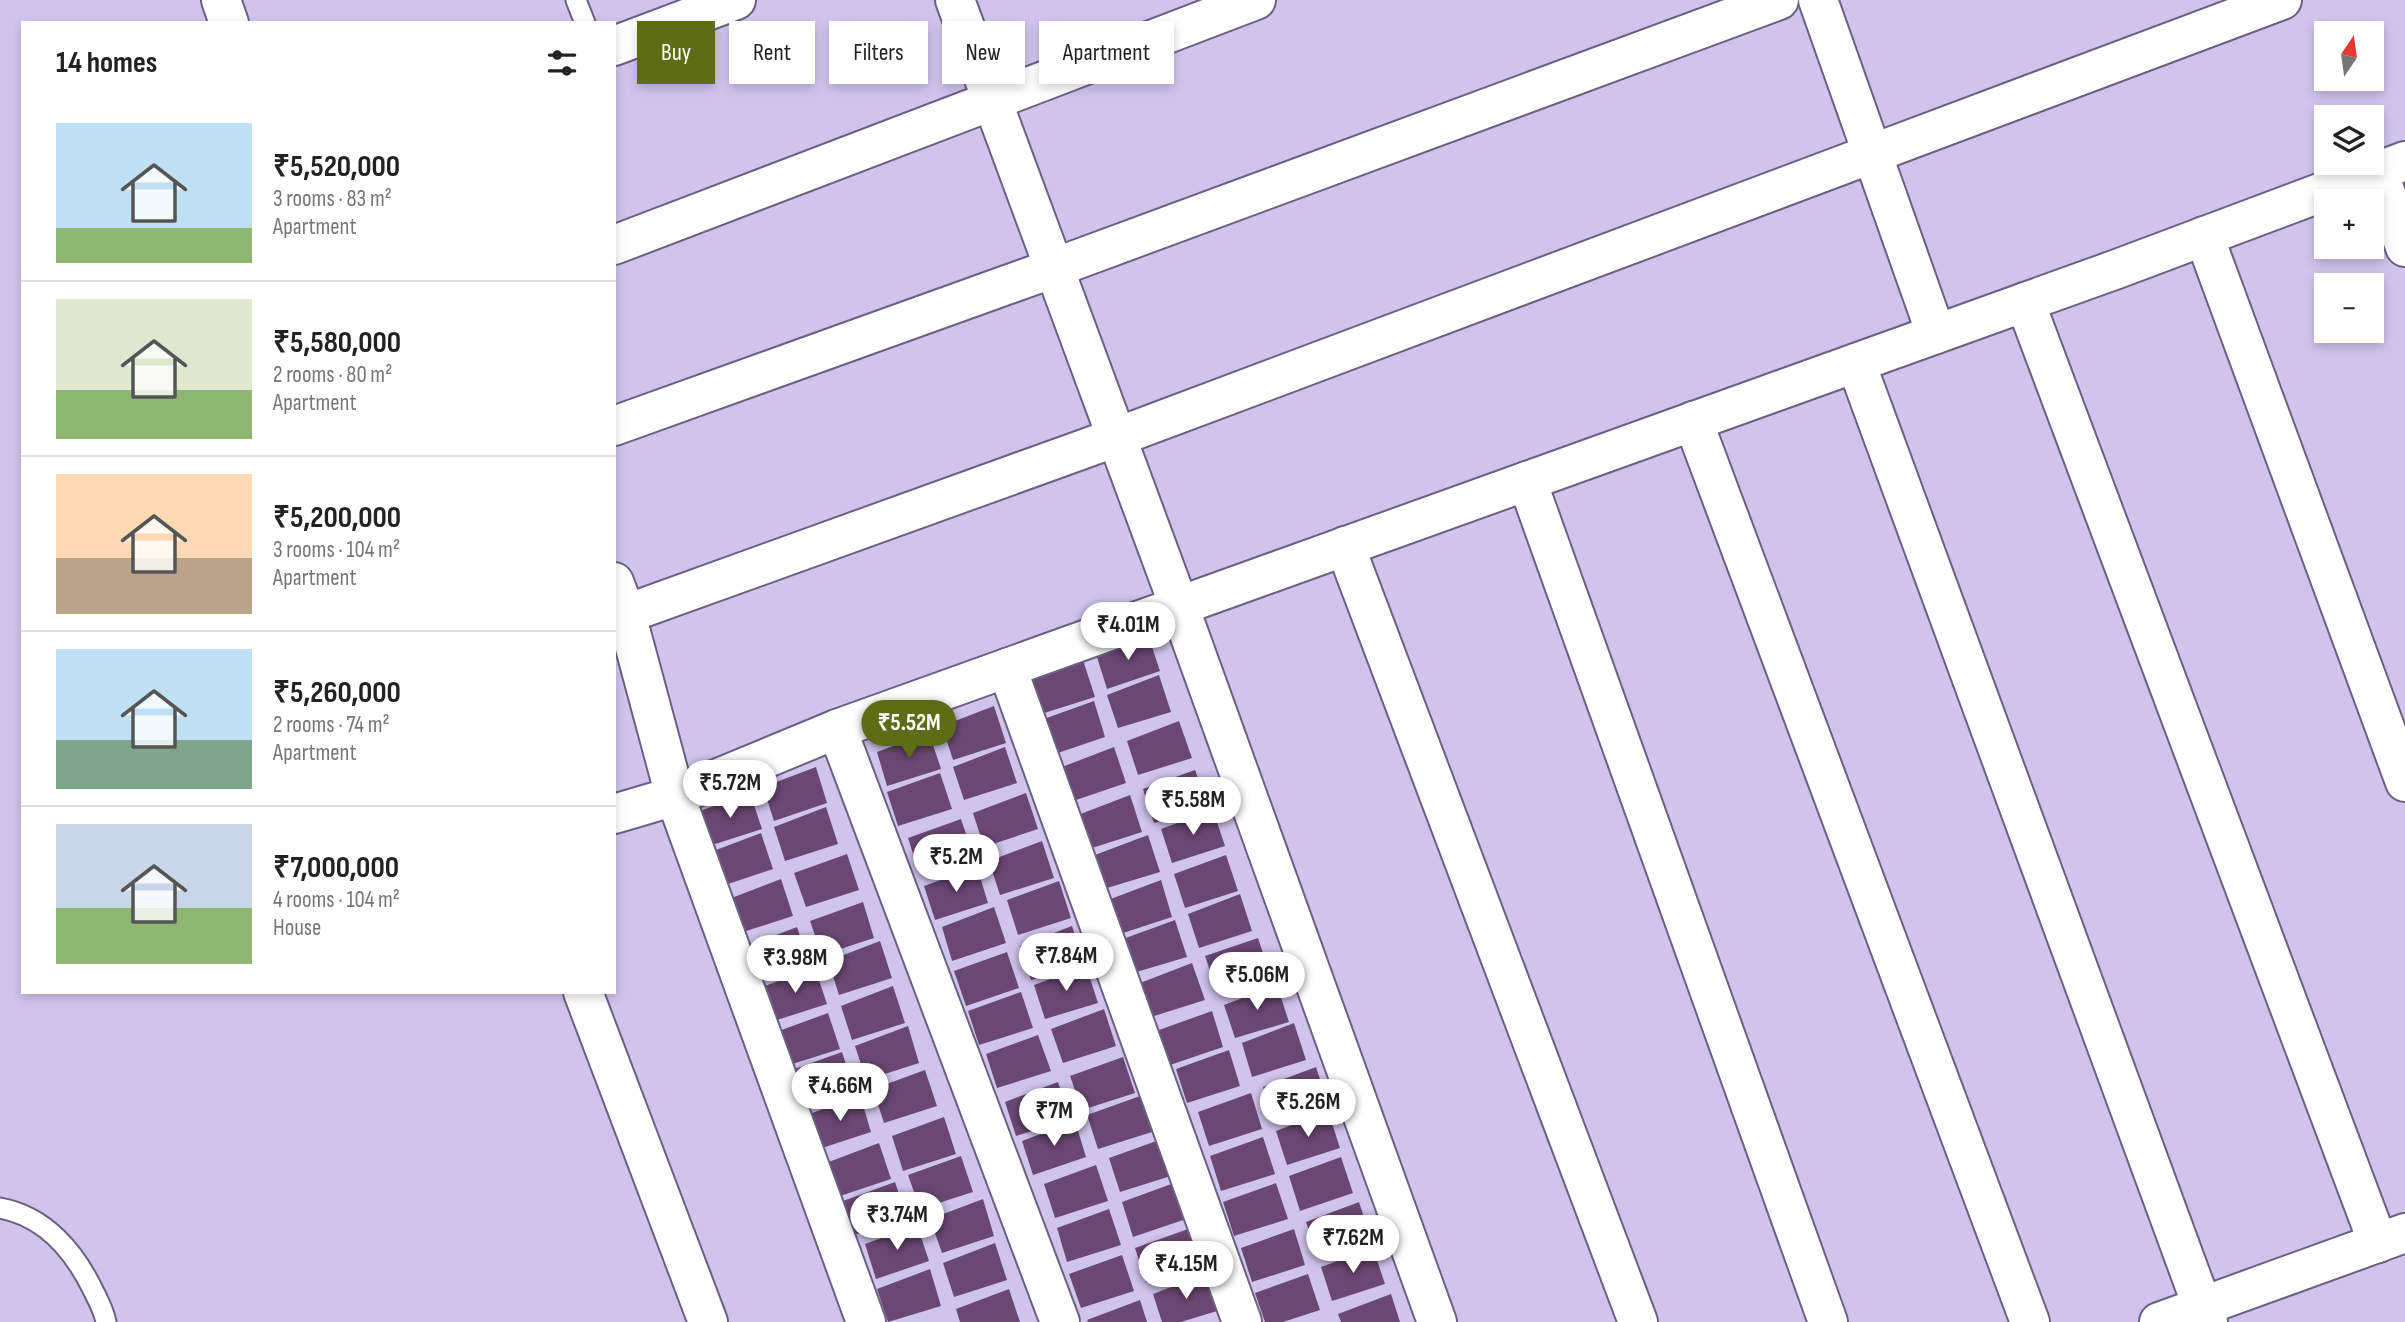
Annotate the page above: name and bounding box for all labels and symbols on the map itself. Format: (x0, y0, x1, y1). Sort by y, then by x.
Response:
north arrow (2314, 21, 2384, 91)
pin: ₹4.01M (1071, 602, 1185, 662)
pin: ₹5.52M (852, 700, 966, 760)
pin: ₹5.72M (673, 760, 787, 820)
pin: ₹5.58M (1136, 778, 1250, 837)
pin: ₹5.2M (907, 834, 1005, 894)
pin: ₹7.84M (1009, 934, 1123, 993)
pin: ₹3.98M (738, 936, 852, 995)
pin: ₹5.06M (1200, 953, 1314, 1012)
pin: ₹4.66M (783, 1064, 897, 1123)
pin: ₹5.26M (1251, 1080, 1365, 1139)
pin: ₹7M (1020, 1088, 1088, 1148)
pin: ₹3.74M (840, 1192, 954, 1252)
pin: ₹7.62M (1296, 1216, 1410, 1275)
pin: ₹4.15M (1129, 1242, 1243, 1301)

